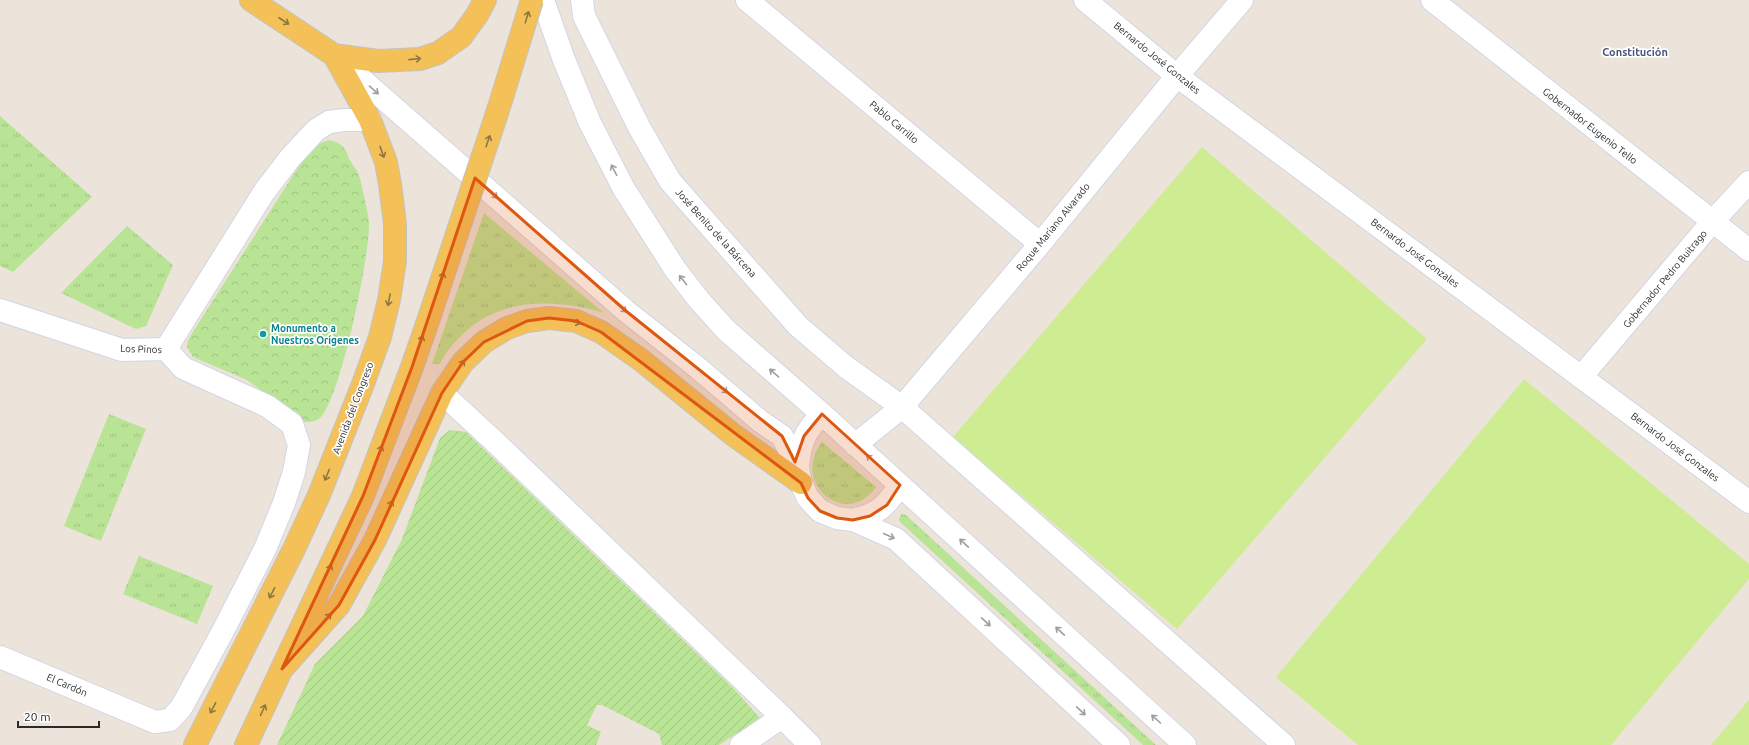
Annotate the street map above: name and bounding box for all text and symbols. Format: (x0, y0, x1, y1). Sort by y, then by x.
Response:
one-way arrow (524, 11, 531, 24)
one-way arrow (278, 18, 290, 26)
street label: Bernardo José Gonzales (1112, 20, 1202, 96)
district label: Constitución (1602, 46, 1668, 58)
one-way arrow (408, 56, 421, 63)
one-way arrow (369, 85, 380, 94)
street label: Gobernador Eugenio Tello (1541, 86, 1640, 166)
street label: Pablo Carrillo (867, 98, 921, 146)
one-way arrow (484, 136, 492, 148)
one-way arrow (379, 146, 387, 158)
one-way arrow (610, 164, 617, 176)
street label: Roque Mariano Alvarado (1014, 181, 1092, 273)
street label: José Benito de la Bárcena (673, 187, 759, 279)
one-way arrow (488, 189, 498, 199)
street label: Bernardo José Gonzales (1369, 216, 1461, 290)
street label: Gobernador Pedro Buitrago (1621, 228, 1709, 330)
one-way arrow (439, 272, 447, 284)
one-way arrow (679, 274, 688, 285)
one-way arrow (384, 293, 392, 306)
one-way arrow (617, 303, 627, 312)
one-way arrow (569, 319, 582, 326)
place label: Monumento a Nuestros Orígenes (271, 323, 359, 346)
marker: Monumento a Nuestros Orígenes (258, 329, 268, 339)
one-way arrow (418, 334, 425, 347)
street label: Los Pinos (120, 343, 162, 355)
street label: Avenida del Congreso (330, 360, 376, 455)
one-way arrow (457, 360, 466, 371)
one-way arrow (768, 368, 779, 377)
one-way arrow (718, 385, 729, 394)
street label: Bernardo José Gonzales (1629, 410, 1721, 484)
one-way arrow (377, 445, 385, 457)
one-way arrow (866, 454, 876, 464)
one-way arrow (322, 468, 330, 480)
one-way arrow (387, 500, 395, 512)
one-way arrow (882, 533, 894, 540)
one-way arrow (959, 539, 969, 548)
one-way arrow (326, 564, 333, 576)
one-way arrow (268, 587, 275, 599)
one-way arrow (322, 613, 331, 624)
one-way arrow (981, 618, 991, 627)
one-way arrow (1055, 627, 1065, 636)
street label: El Cardón (45, 672, 89, 698)
one-way arrow (209, 702, 216, 714)
scale bar (18, 703, 99, 729)
one-way arrow (260, 704, 267, 716)
one-way arrow (1076, 706, 1086, 715)
text: 20 m (24, 710, 51, 723)
one-way arrow (1151, 714, 1161, 724)

